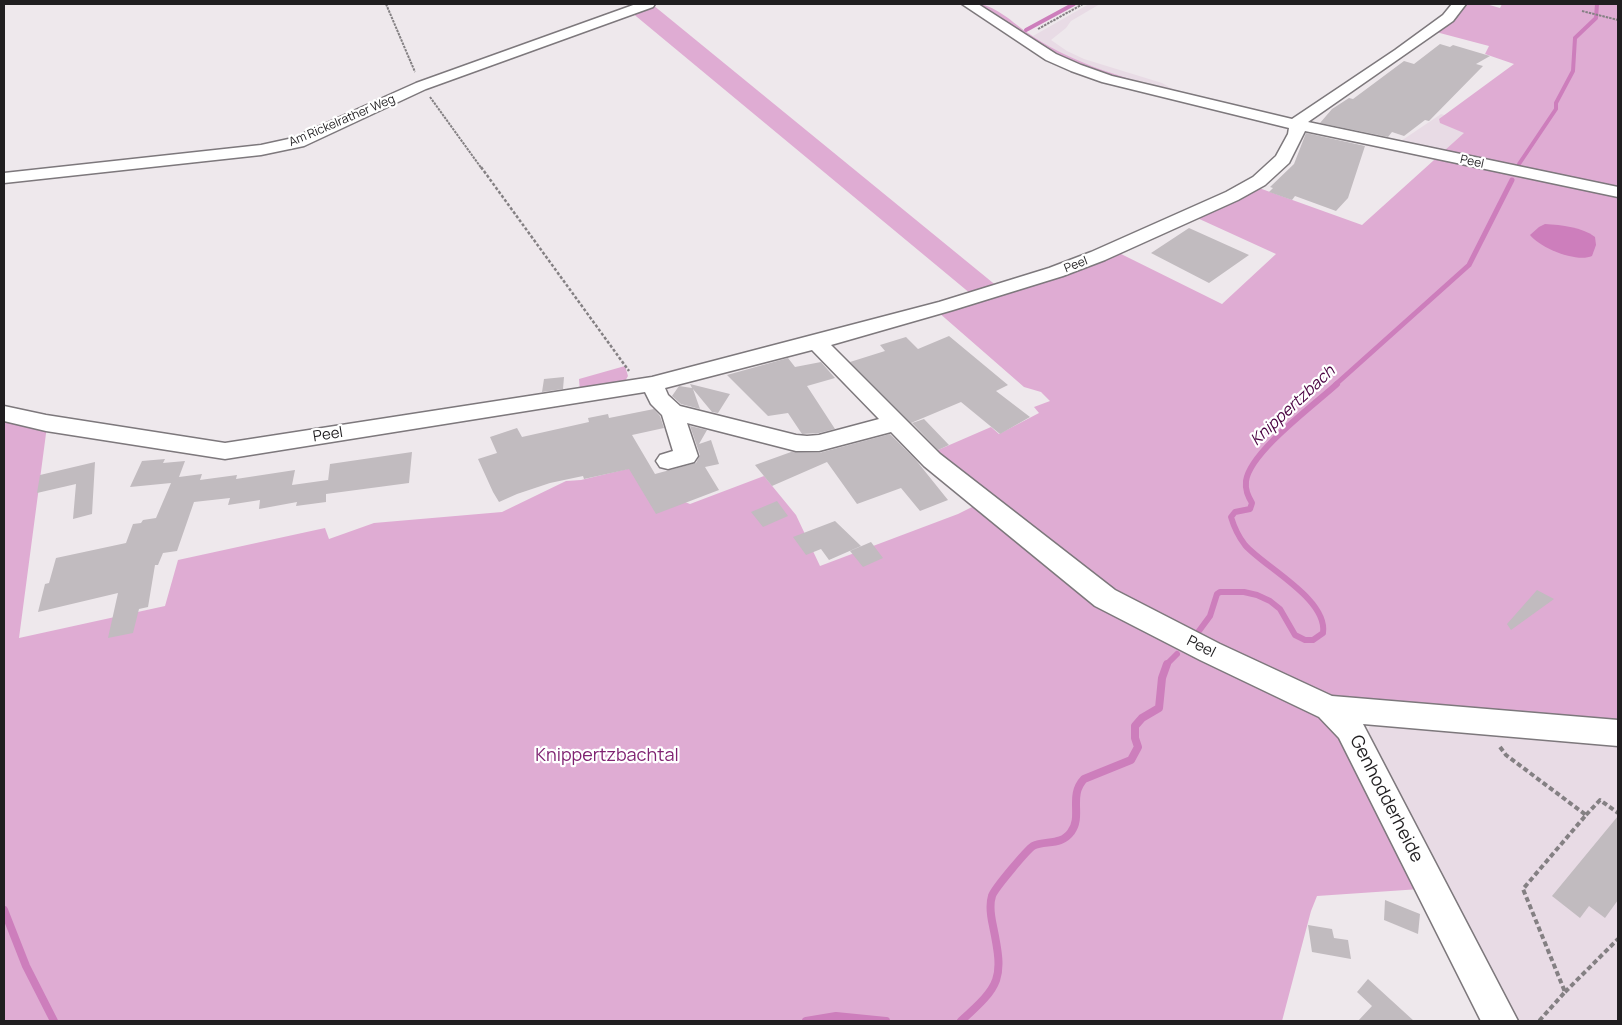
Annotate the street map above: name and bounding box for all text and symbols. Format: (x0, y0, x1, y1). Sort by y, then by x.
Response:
street label: Am Rickelrather Weg (287, 92, 397, 150)
street label: Peel (1459, 152, 1485, 172)
street label: Peel (1062, 254, 1090, 276)
water label: Knippertzbach (1247, 362, 1339, 450)
street label: Peel (312, 424, 344, 446)
street label: Peel (1184, 632, 1218, 662)
street label: Genhodderheide (1345, 732, 1427, 866)
park label: Knippertzbachtal (535, 745, 679, 767)

